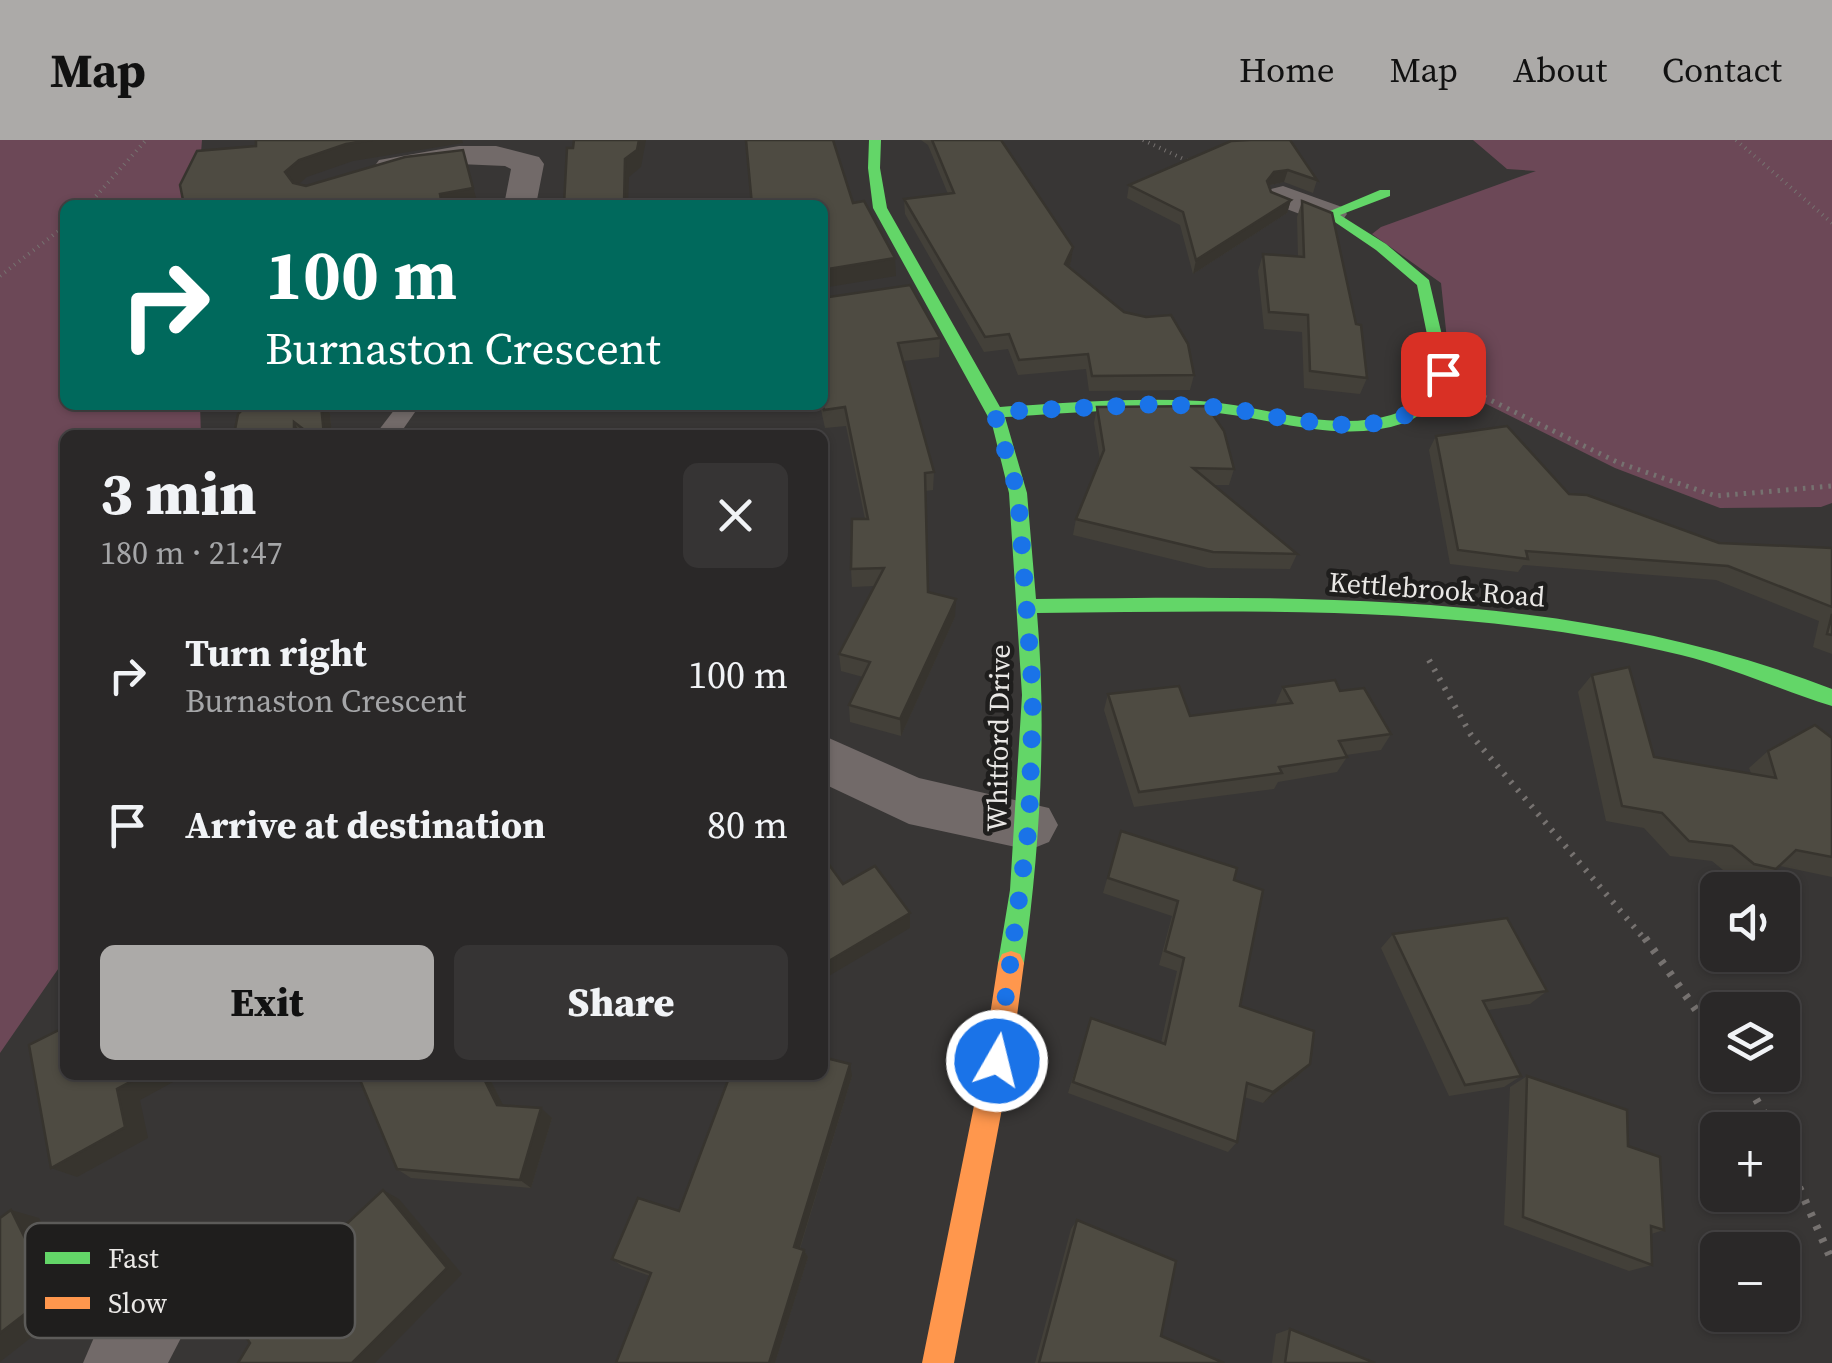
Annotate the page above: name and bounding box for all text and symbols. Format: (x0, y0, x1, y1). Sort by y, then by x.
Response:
text: Map (50, 37, 146, 103)
text: Home (1239, 46, 1335, 94)
text: Map (1390, 46, 1458, 94)
text: About (1513, 46, 1607, 94)
text: Contact (1662, 46, 1782, 94)
text: 100 m (265, 226, 457, 322)
icon: right (100, 240, 230, 370)
text: Burnaston Crescent (265, 317, 661, 379)
pin (1401, 332, 1486, 417)
icon: arrive (1416, 347, 1471, 402)
text: 3 min (100, 452, 256, 534)
button: close (683, 463, 788, 568)
text: 180 m · 21:47 (100, 531, 282, 575)
street label: Kettlebrook Road (1328, 562, 1547, 616)
text: Turn right (185, 627, 367, 679)
street label: Whitford Drive (977, 644, 1019, 832)
icon: right (100, 648, 155, 703)
text: 100 m (688, 649, 788, 701)
text: Burnaston Crescent (185, 679, 466, 723)
icon: arrive (100, 798, 155, 853)
text: Arrive at destination (185, 799, 546, 851)
text: 80 m (707, 799, 788, 851)
map controls (1700, 872, 1800, 1332)
button: sound (1700, 872, 1800, 972)
button: Exit (100, 945, 434, 1060)
button: Share (454, 945, 788, 1060)
button: layers (1700, 992, 1800, 1092)
position arrow (945, 1009, 1049, 1113)
button: + (1700, 1112, 1800, 1212)
legend (25, 1223, 355, 1338)
button: − (1700, 1232, 1800, 1332)
text: Fast (108, 1239, 159, 1277)
text: Slow (108, 1284, 168, 1322)

